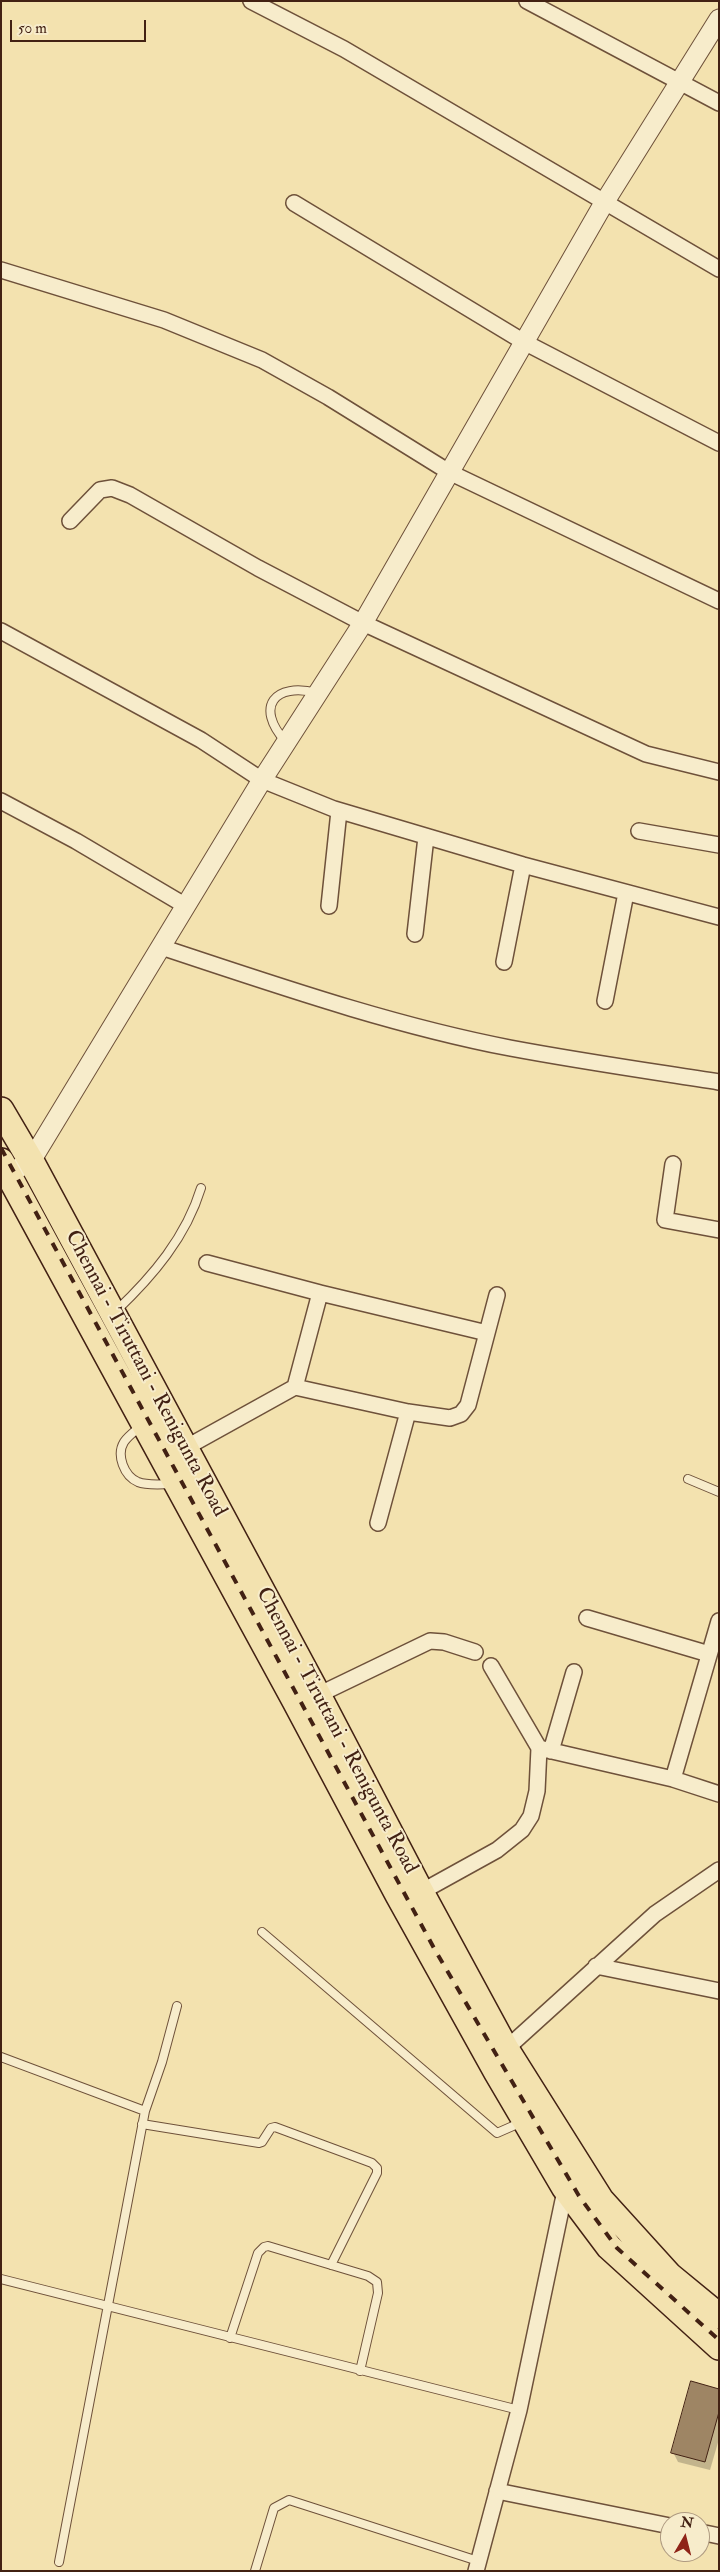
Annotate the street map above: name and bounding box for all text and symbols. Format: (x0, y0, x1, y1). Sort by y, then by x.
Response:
scale bar (12, 10, 149, 42)
text: 50 m (18, 19, 47, 38)
street label: Chennai - Tiruttani - Renigunta Road (59, 1227, 231, 1521)
street label: Chennai - Tiruttani - Renigunta Road (250, 1584, 422, 1878)
north arrow (660, 2512, 710, 2562)
text: N (680, 2513, 694, 2532)

